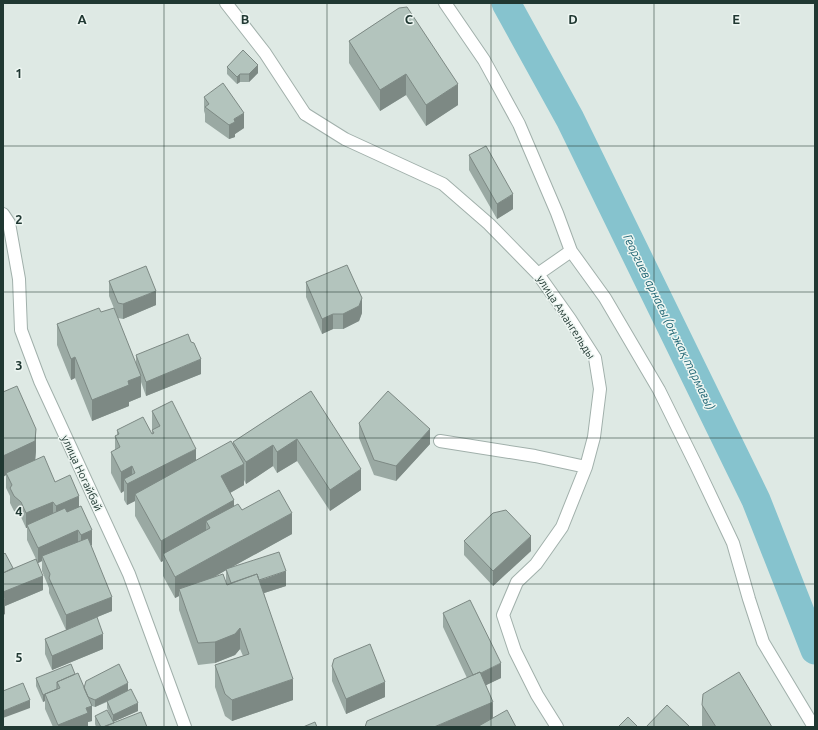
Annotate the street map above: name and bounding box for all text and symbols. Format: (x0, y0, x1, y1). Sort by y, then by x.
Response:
text: A (77, 12, 87, 26)
text: B (241, 12, 250, 26)
text: C (405, 12, 414, 26)
text: D (568, 12, 578, 26)
text: E (732, 12, 740, 26)
text: 1 (15, 66, 23, 80)
text: 2 (15, 212, 23, 226)
water label: Георгиев арнасы (оң жақ тармағы) (620, 232, 718, 412)
street label: улица Амангельды (535, 273, 597, 361)
text: 3 (15, 358, 23, 372)
street label: улица Ногайбай (59, 433, 105, 513)
text: 4 (15, 504, 23, 518)
text: 5 (15, 650, 23, 664)

